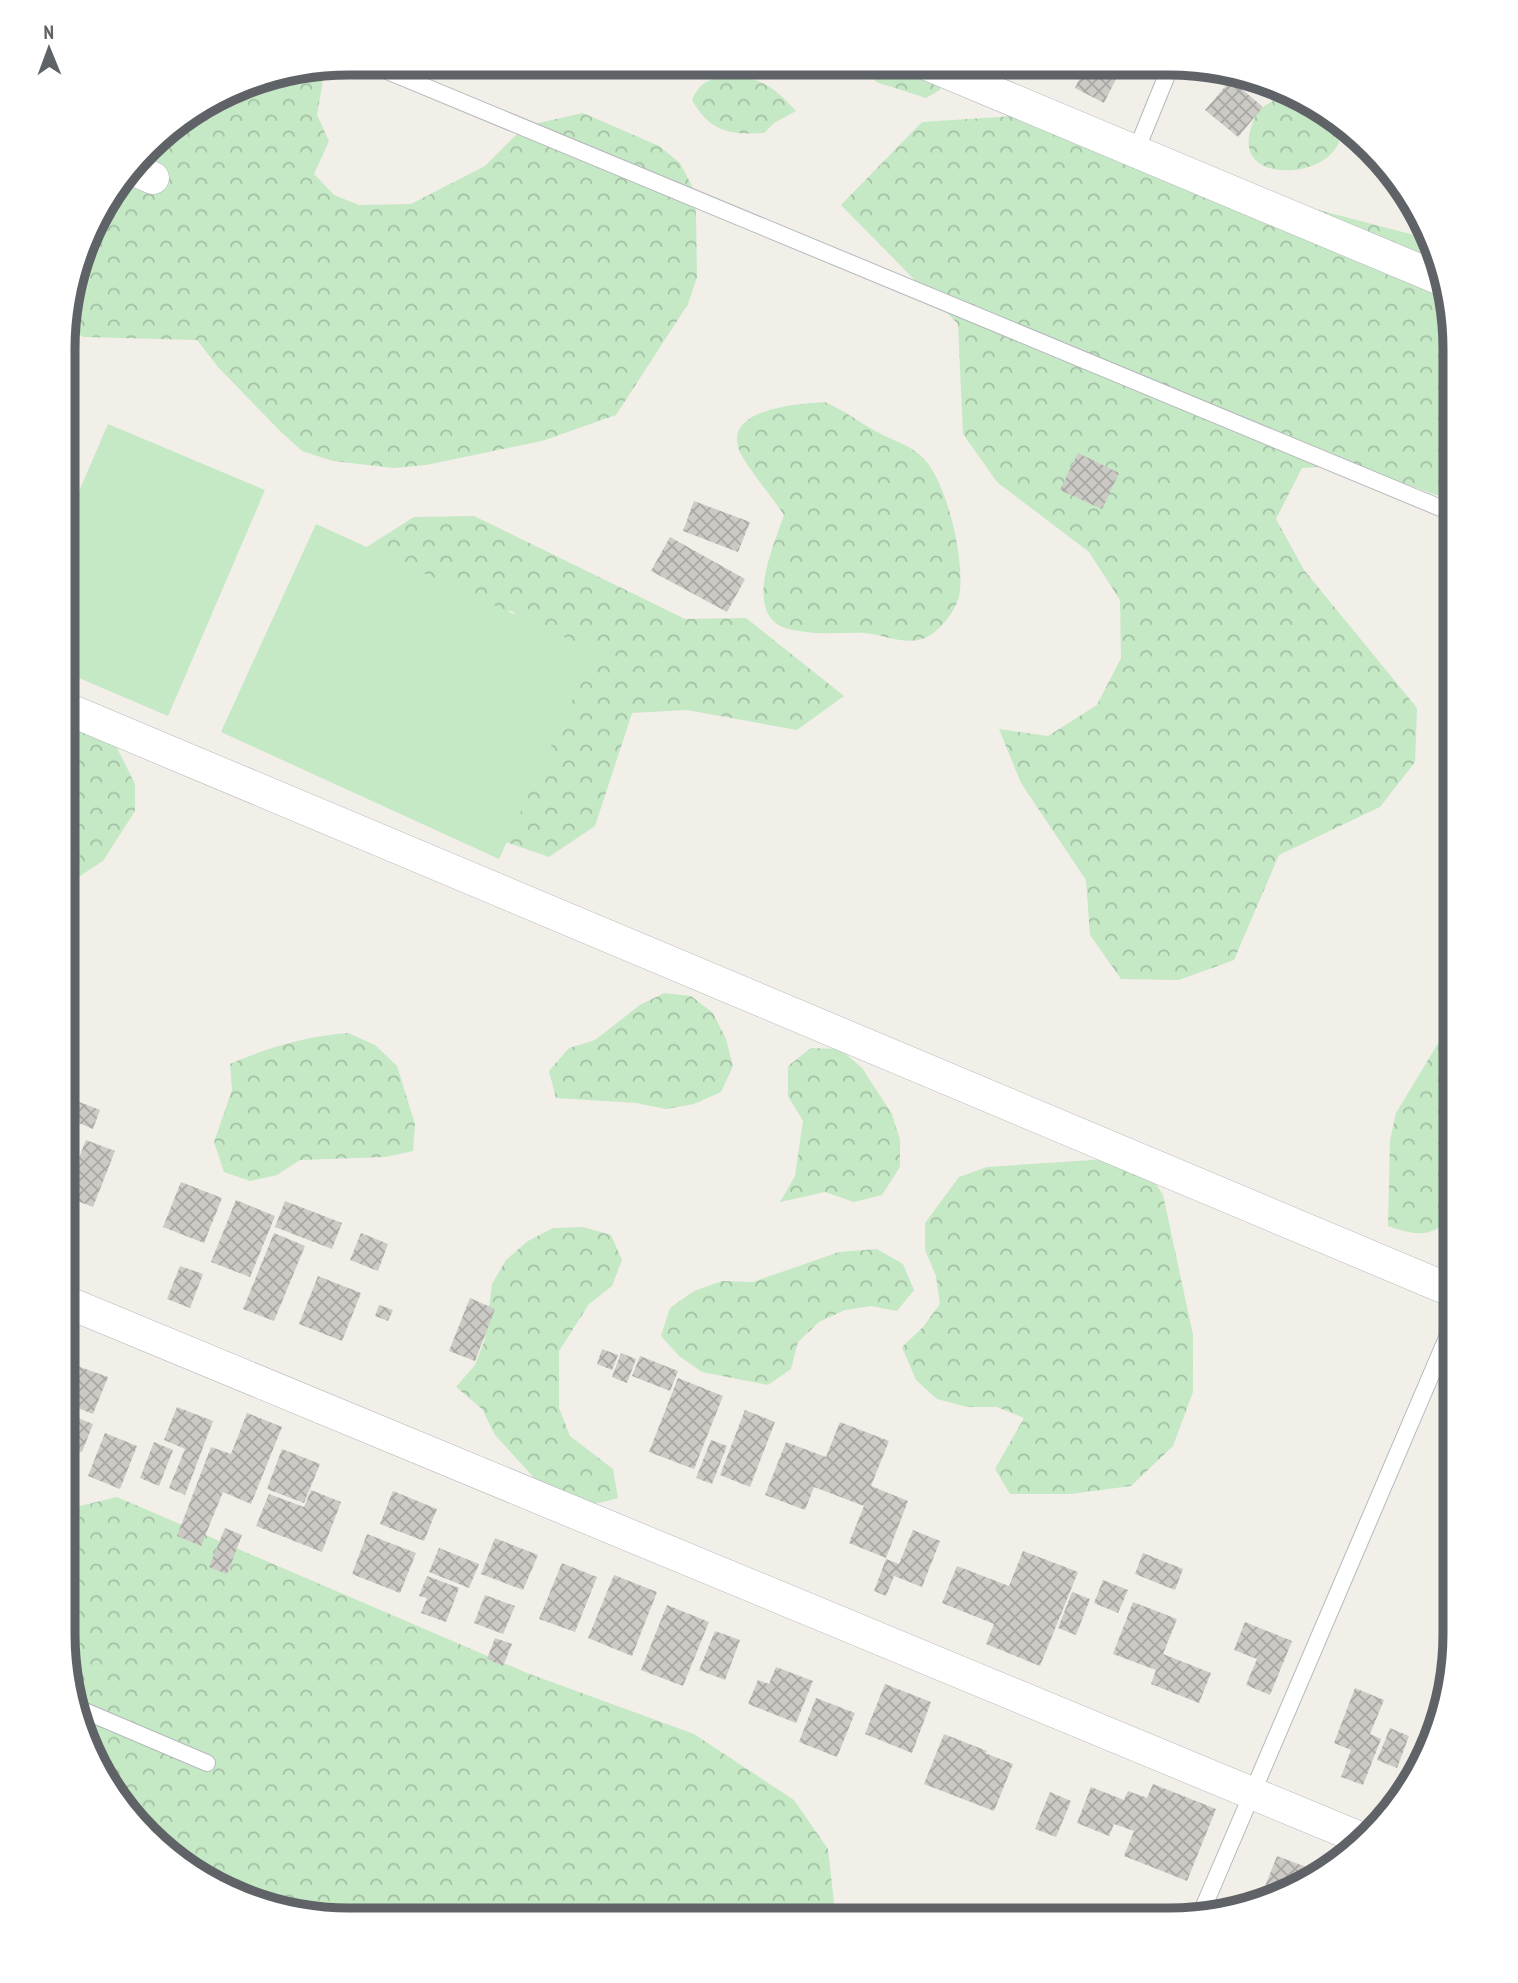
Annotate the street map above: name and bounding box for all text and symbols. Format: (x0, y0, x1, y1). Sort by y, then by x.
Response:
north arrow (14, 14, 84, 84)
text: N (43, 20, 54, 44)

